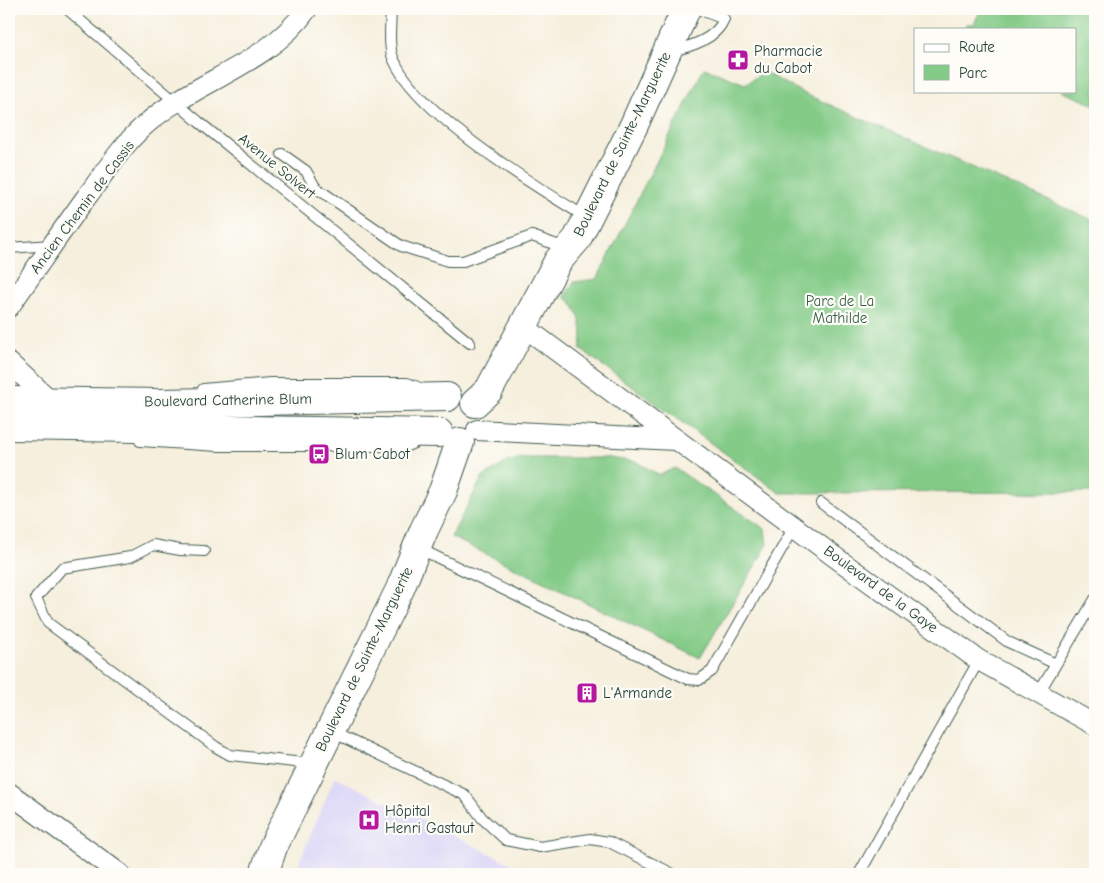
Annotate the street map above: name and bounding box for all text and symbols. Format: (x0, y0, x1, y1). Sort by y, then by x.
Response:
legend (914, 28, 1076, 92)
text: Route (959, 38, 995, 56)
place label: Pharmacie du Cabot (754, 42, 823, 77)
street label: Boulevard de Sainte-Marguerite (569, 48, 675, 239)
pharmacy icon: Pharmacie du Cabot (726, 48, 750, 72)
text: Parc (959, 64, 987, 82)
street label: Avenue Solvert (235, 129, 320, 203)
street label: Ancien Chemin de Cassis (26, 137, 138, 277)
park label: Parc de La Mathilde (806, 292, 874, 327)
street label: Boulevard Catherine Blum (144, 390, 312, 410)
bus stop icon: Blum Cabot (307, 442, 331, 466)
place label: Blum Cabot (335, 445, 410, 463)
street label: Boulevard de la Gaye (820, 541, 942, 637)
street label: Boulevard de Sainte-Marguerite (311, 563, 417, 754)
building icon: L'Armande (575, 681, 599, 705)
place label: L'Armande (603, 684, 673, 702)
place label: Hôpital Henri Gastaut (385, 802, 475, 837)
hospital icon: Hôpital Henri Gastaut (357, 808, 381, 832)

